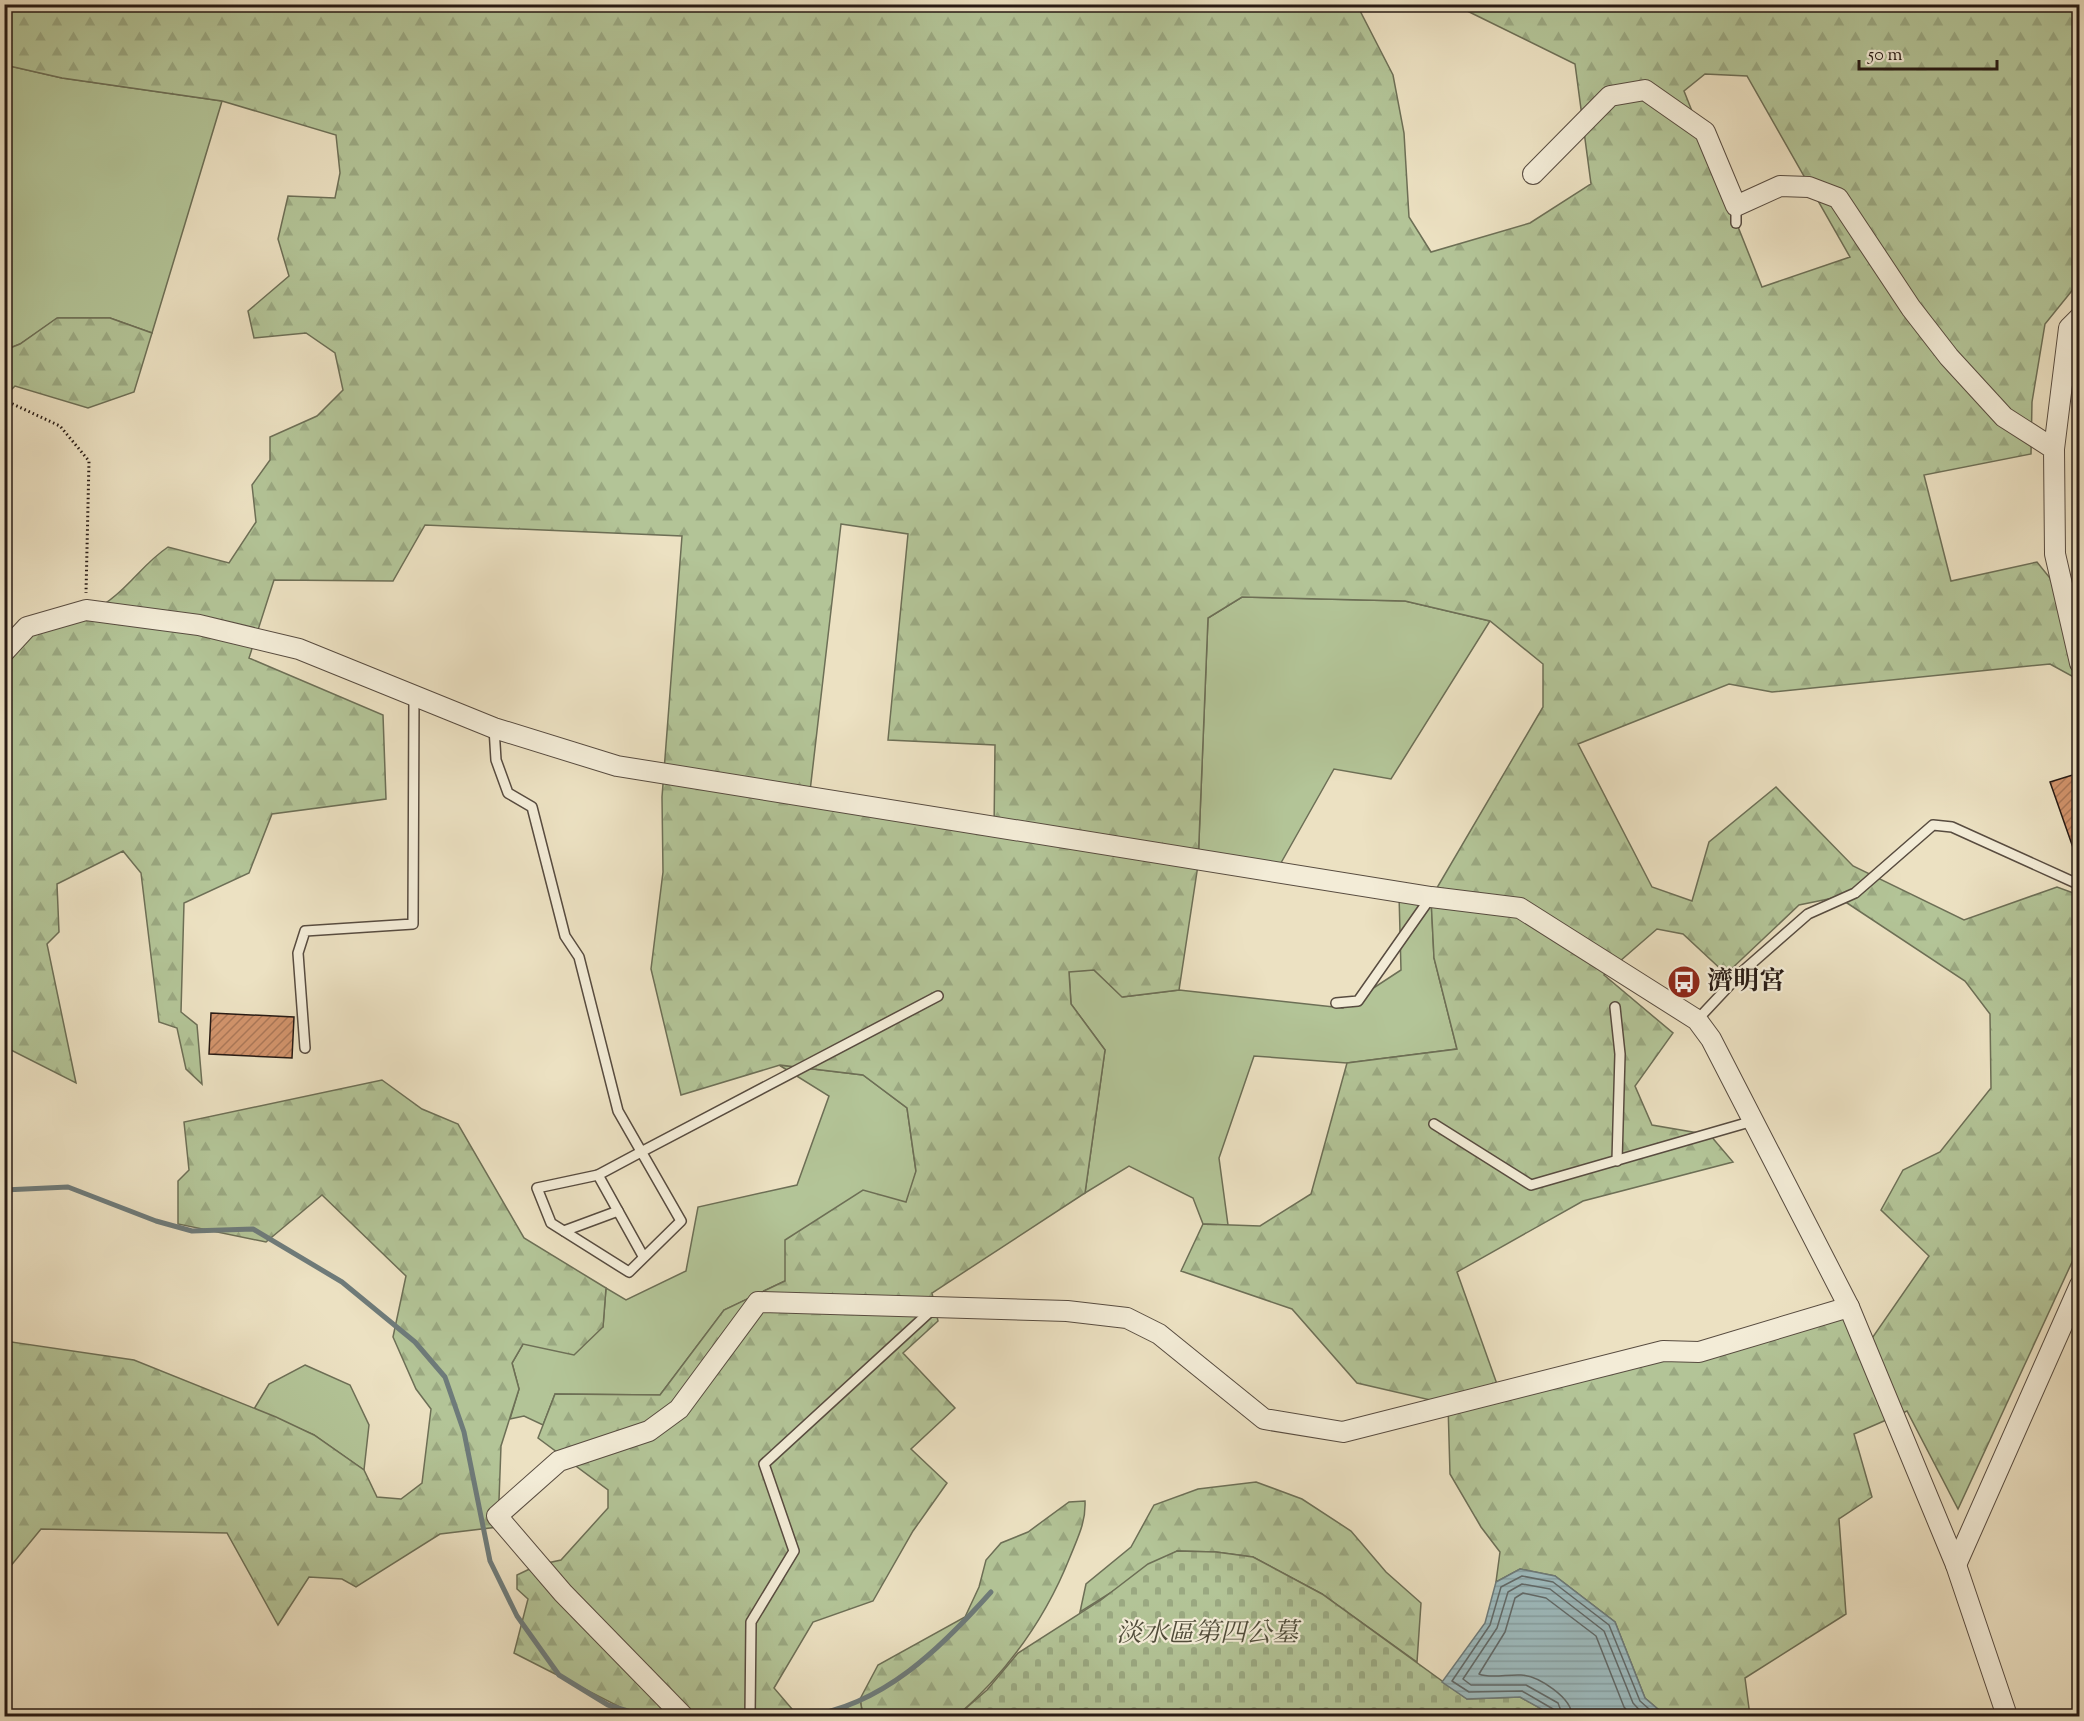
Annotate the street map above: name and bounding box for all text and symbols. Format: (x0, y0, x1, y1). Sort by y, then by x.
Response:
scale bar (1859, 33, 1997, 71)
text: 50 m (1867, 43, 1903, 69)
bus stop icon: 濟明宮 (1666, 964, 1702, 1000)
place label: 濟明宮 (1707, 964, 1785, 1001)
park label: 淡水區第四公墓 (1116, 1616, 1302, 1653)

